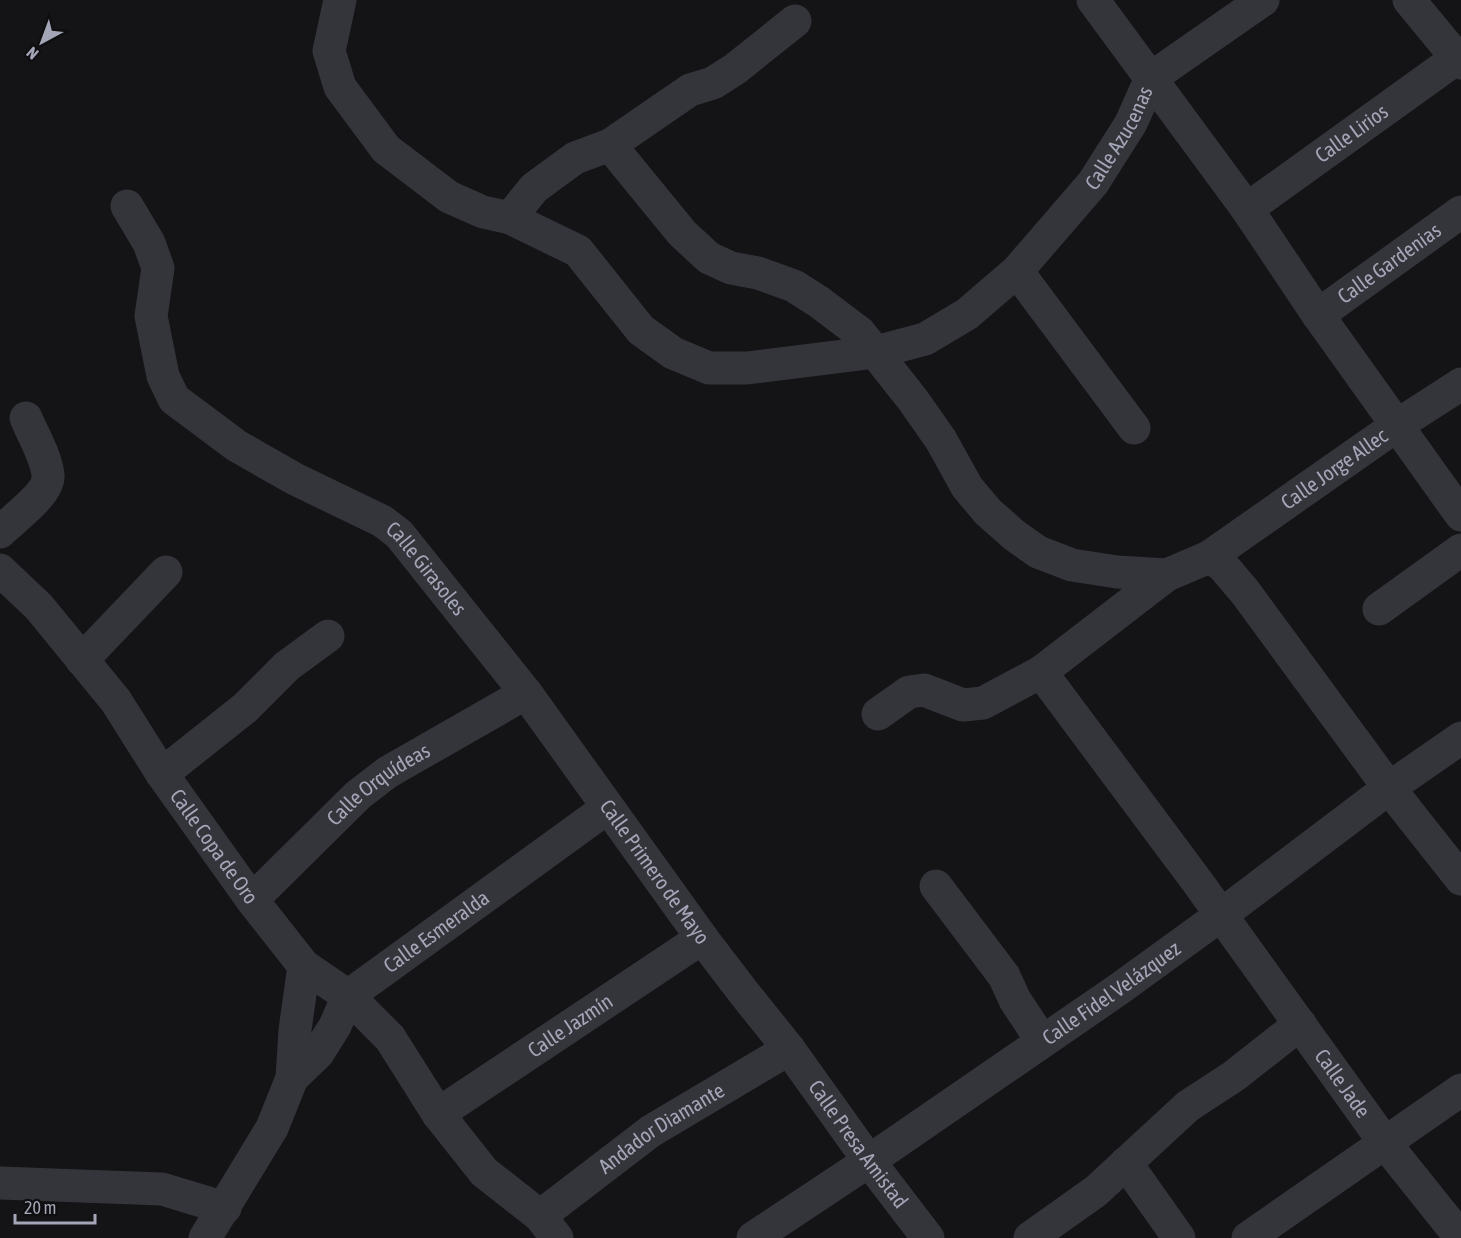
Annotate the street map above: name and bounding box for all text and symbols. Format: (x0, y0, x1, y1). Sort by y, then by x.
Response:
north arrow (12, 12, 72, 72)
text: N (23, 43, 42, 63)
street label: Calle Azucenas (1080, 82, 1157, 194)
street label: Calle Lirios (1310, 99, 1392, 167)
street label: Calle Gardenias (1333, 218, 1445, 308)
street label: Calle Jorge Allec (1276, 423, 1392, 514)
street label: Calle Girasoles (382, 516, 472, 620)
street label: Calle Orquídeas (321, 738, 434, 830)
street label: Calle Copa de Oro (166, 784, 264, 908)
street label: Calle Primero de Mayo (595, 794, 715, 948)
street label: Calle Esmeralda (379, 885, 493, 977)
street label: Calle Fidel Velázquez (1037, 935, 1185, 1049)
street label: Calle Jazmín (523, 988, 617, 1062)
street label: Calle Jade (1310, 1044, 1376, 1122)
street label: Calle Presa Amistad (804, 1075, 913, 1212)
street label: Andador Diamante (593, 1077, 728, 1178)
scale bar (15, 1187, 94, 1225)
text: 20 m (24, 1197, 56, 1218)

